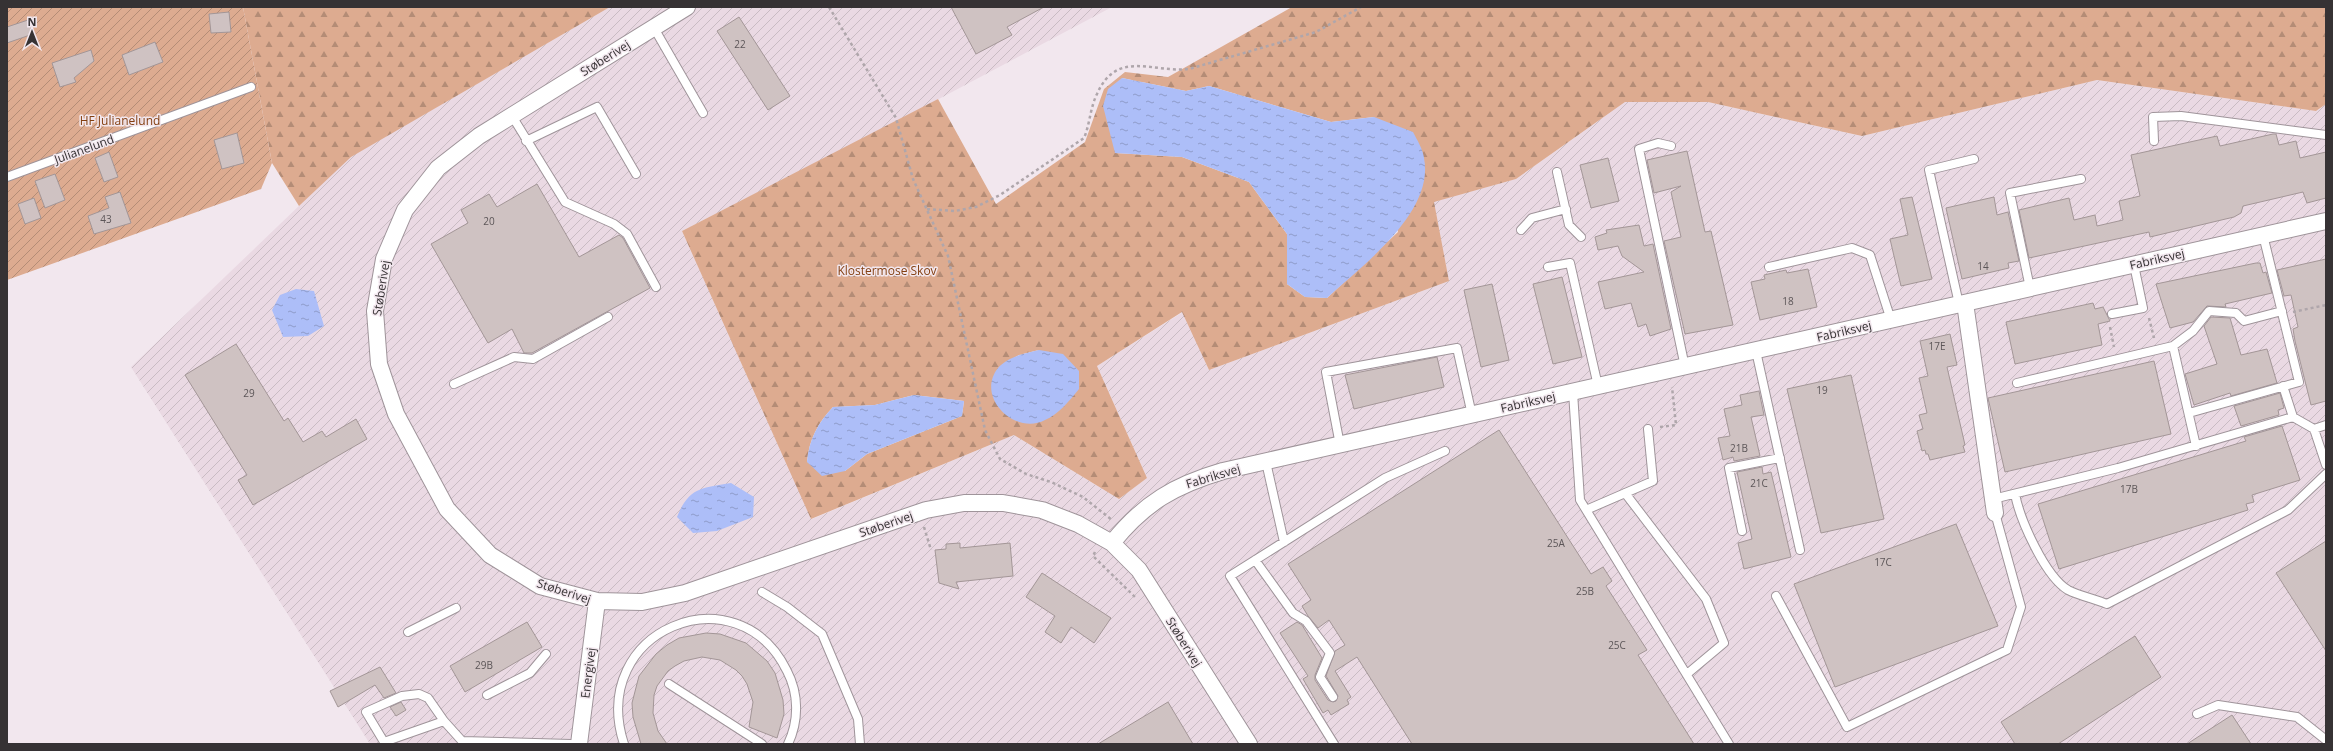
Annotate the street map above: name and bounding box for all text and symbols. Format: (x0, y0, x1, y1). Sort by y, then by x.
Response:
north arrow (12, 12, 52, 52)
text: N (28, 14, 36, 29)
street label: Støberivej (577, 36, 633, 80)
house number: 22 (734, 37, 746, 51)
park label: HF Julianelund (80, 112, 160, 129)
street label: Julianelund (51, 130, 116, 168)
house number: 43 (100, 212, 112, 226)
house number: 20 (483, 214, 495, 228)
street label: Fabriksvej (2128, 244, 2186, 274)
street label: Støberivej (368, 259, 394, 317)
house number: 14 (1977, 259, 1989, 273)
park label: Klostermose Skov (837, 262, 937, 279)
house number: 18 (1782, 294, 1794, 308)
street label: Fabriksvej (1815, 316, 1873, 346)
house number: 17E (1929, 339, 1946, 353)
house number: 19 (1816, 383, 1828, 397)
house number: 29 (243, 386, 255, 400)
street label: Fabriksvej (1499, 387, 1557, 417)
house number: 21B (1730, 441, 1748, 455)
street label: Fabriksvej (1184, 460, 1242, 492)
house number: 21C (1750, 476, 1768, 490)
house number: 17B (2120, 482, 2138, 496)
street label: Støberivej (857, 507, 915, 541)
house number: 25A (1547, 536, 1566, 550)
house number: 17C (1874, 555, 1892, 569)
street label: Støberivej (535, 574, 593, 608)
house number: 25B (1576, 584, 1594, 598)
street label: Støberivej (1162, 614, 1206, 670)
house number: 25C (1608, 638, 1626, 652)
street label: Energivej (576, 647, 600, 699)
house number: 29B (475, 658, 493, 672)

